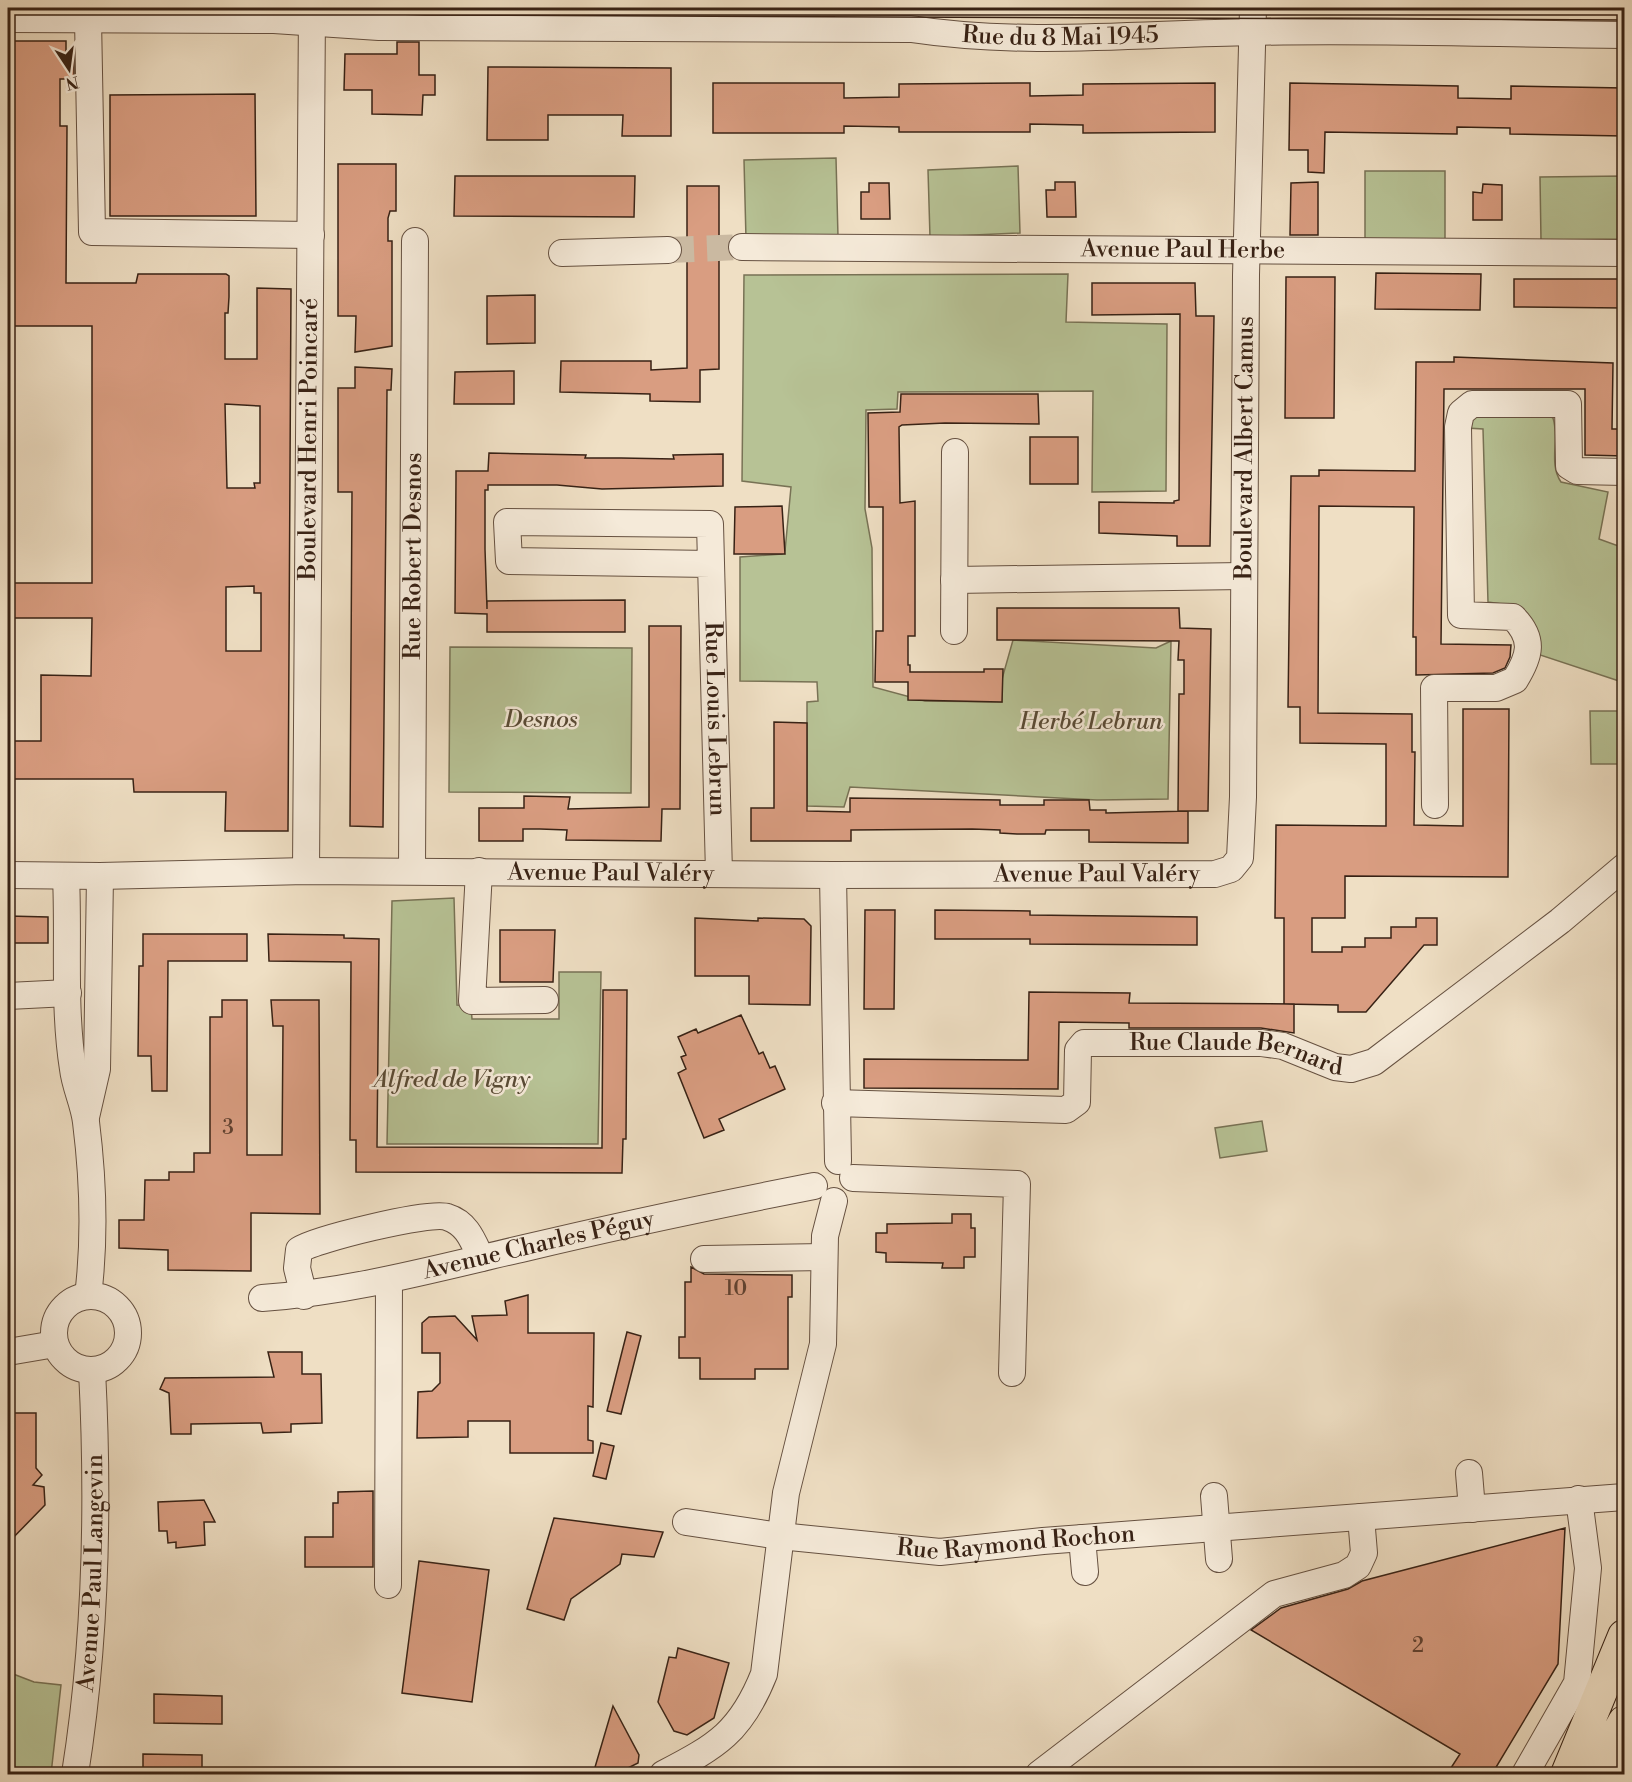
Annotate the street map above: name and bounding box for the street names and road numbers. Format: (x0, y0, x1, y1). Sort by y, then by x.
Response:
street label: Rue du 8 Mai 1945 (961, 20, 1159, 53)
street label: Avenue Paul Herbe (1080, 234, 1285, 266)
street label: Boulevard Henri Poincaré (293, 298, 325, 581)
street label: Boulevard Albert Camus (1229, 316, 1261, 581)
street label: Rue Robert Desnos (398, 452, 429, 660)
street label: Rue Louis Lebrun (698, 621, 733, 816)
street label: Avenue Paul Valéry (507, 858, 715, 889)
street label: Avenue Paul Valéry (993, 859, 1201, 890)
street label: Rue Claude Bernard (1129, 1027, 1345, 1083)
street label: Avenue Charles Péguy (419, 1204, 657, 1287)
street label: Avenue Paul Langevin (71, 1454, 110, 1694)
street label: Rue Raymond Rochon (895, 1519, 1136, 1567)

